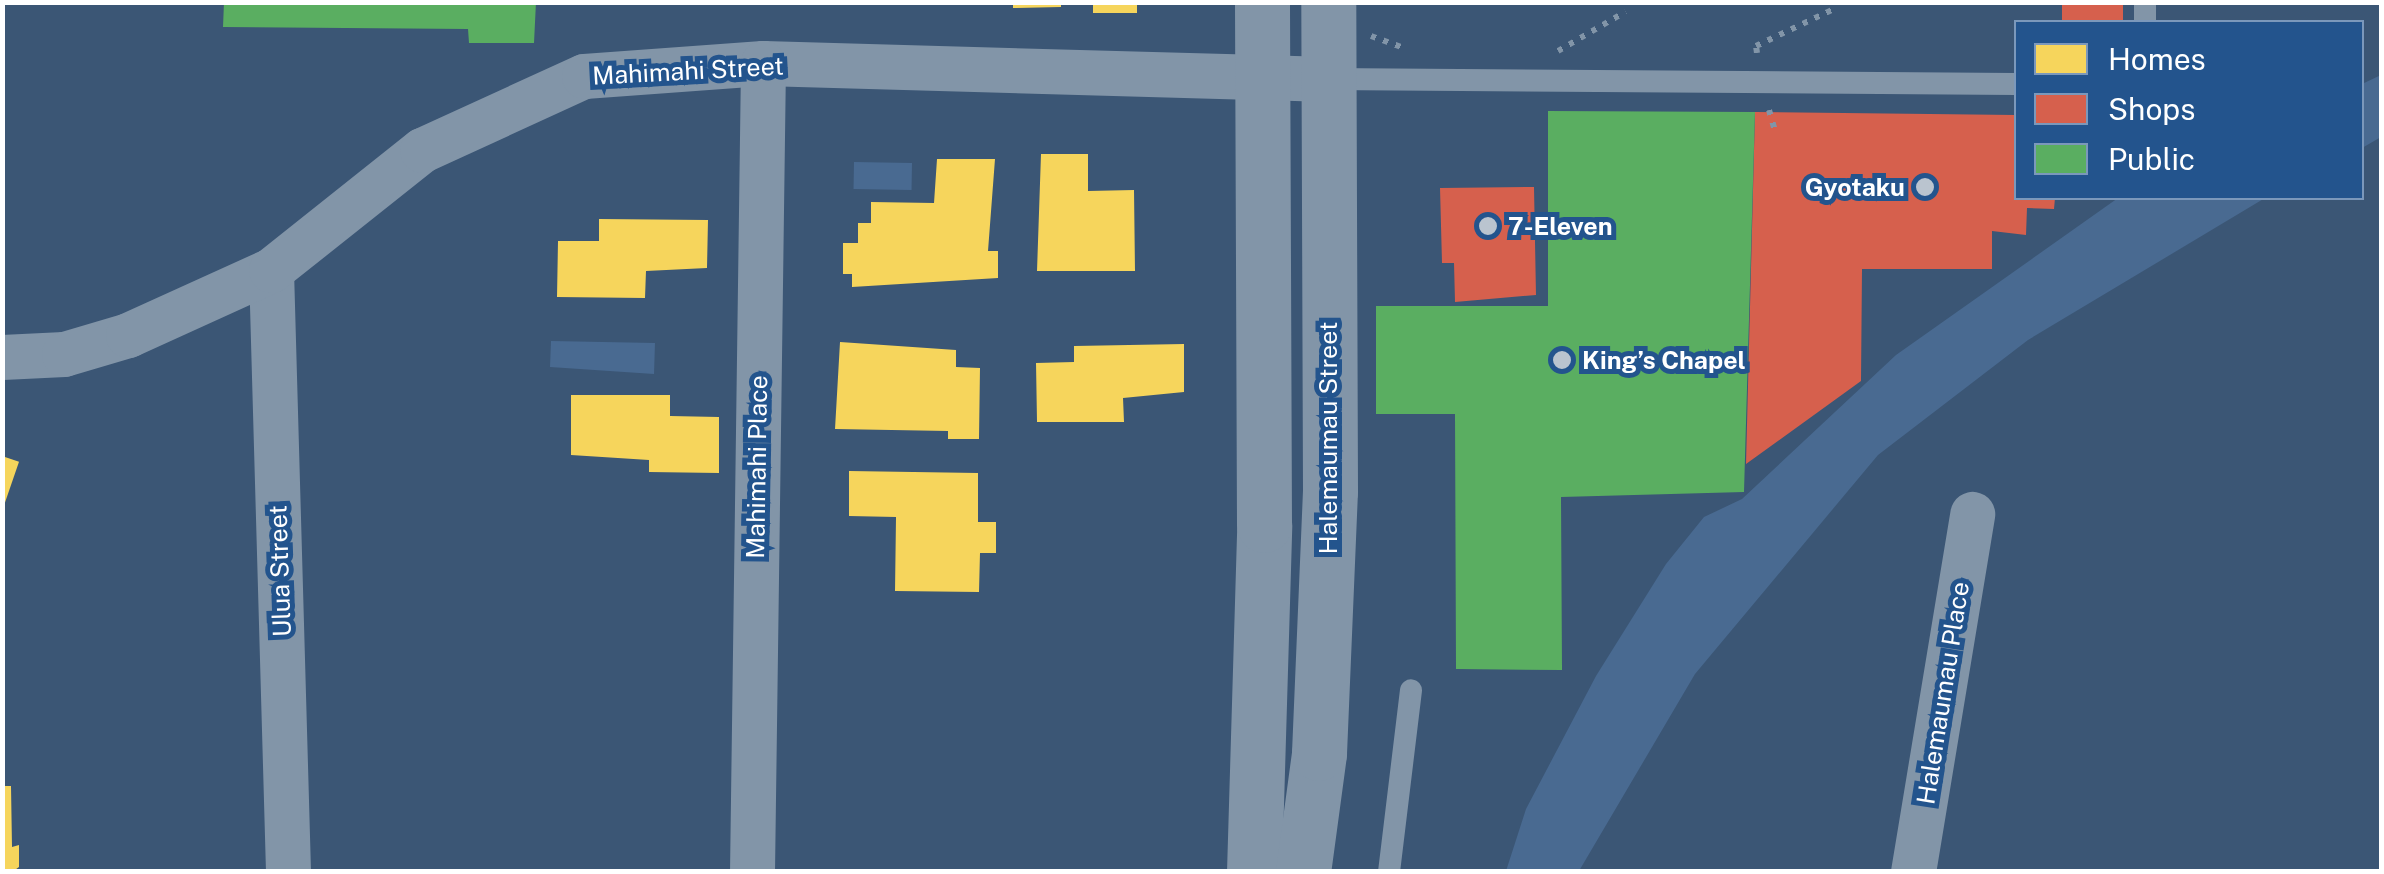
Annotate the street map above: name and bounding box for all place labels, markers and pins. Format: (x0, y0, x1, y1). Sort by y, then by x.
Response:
place label: Gyotaku (1805, 172, 1905, 202)
marker: Gyotaku (1914, 176, 1936, 198)
place label: 7-Eleven (1508, 211, 1613, 241)
marker: 7-Eleven (1477, 215, 1499, 237)
place label: King’s Chapel (1582, 345, 1746, 375)
marker: King’s Chapel (1551, 349, 1573, 371)

